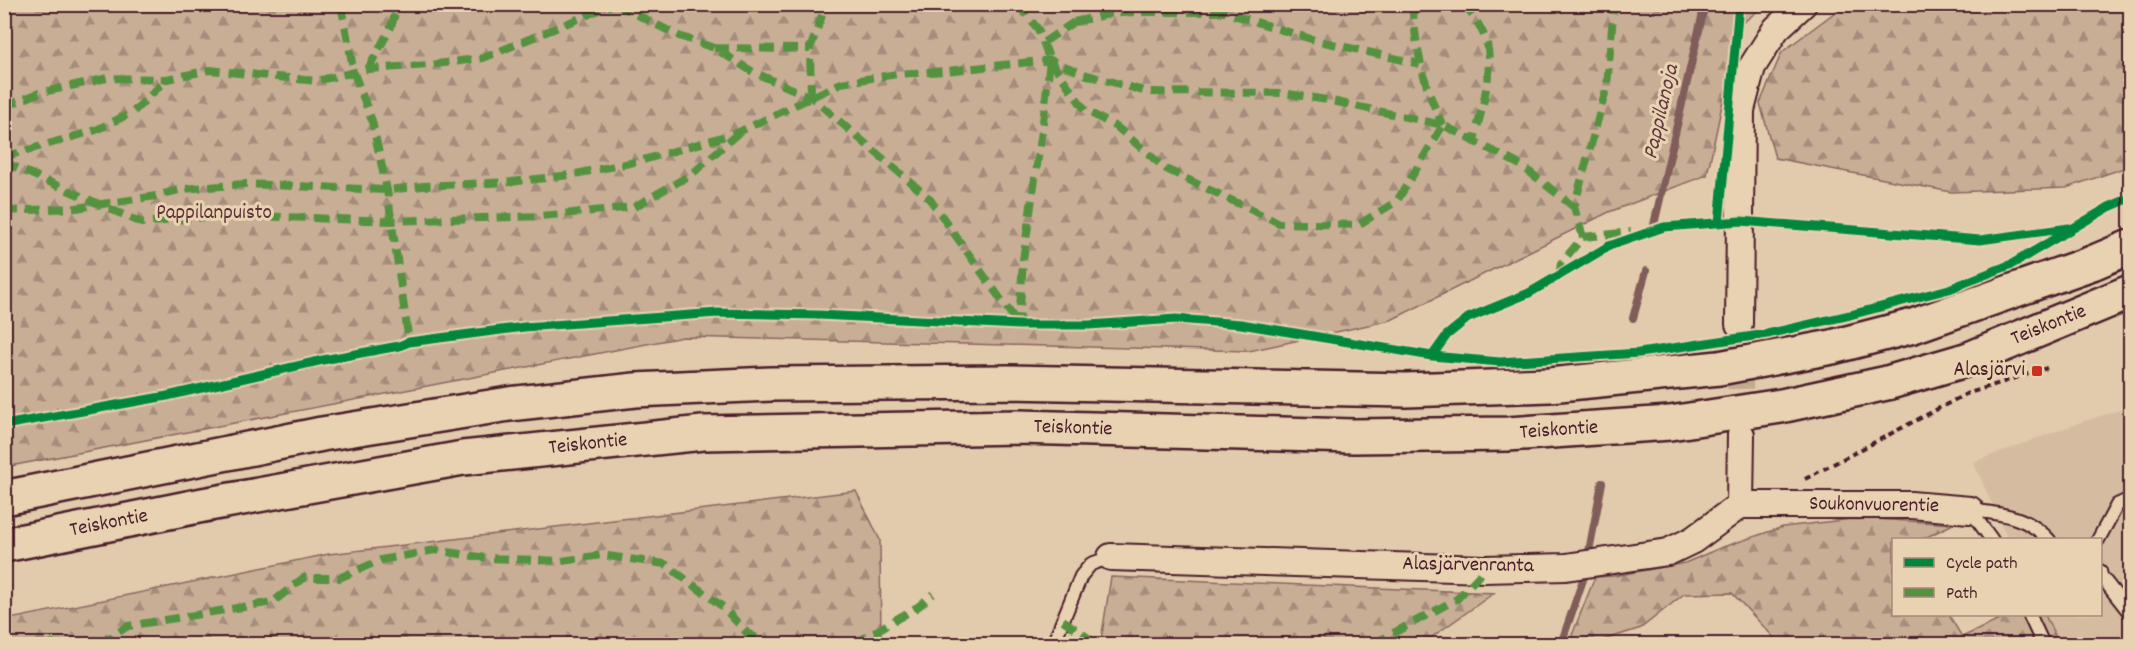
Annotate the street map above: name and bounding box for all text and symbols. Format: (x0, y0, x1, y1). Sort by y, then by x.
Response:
water label: Pappilanoja (1636, 60, 1688, 162)
park label: Pappilanpuisto (156, 199, 272, 229)
street label: Teiskontie (2007, 297, 2091, 355)
place label: Alasjärvi (1953, 356, 2025, 386)
marker: Alasjärvi (2030, 364, 2044, 378)
street label: Teiskontie (1033, 413, 1113, 445)
street label: Teiskontie (1519, 413, 1599, 449)
street label: Teiskontie (547, 426, 629, 464)
street label: Soukonvuorentie (1809, 490, 1939, 522)
street label: Teiskontie (67, 502, 151, 546)
legend (1892, 538, 2102, 616)
street label: Alasjärvenranta (1402, 550, 1535, 582)
text: Cycle path (1946, 552, 2017, 577)
text: Path (1946, 582, 1978, 607)

